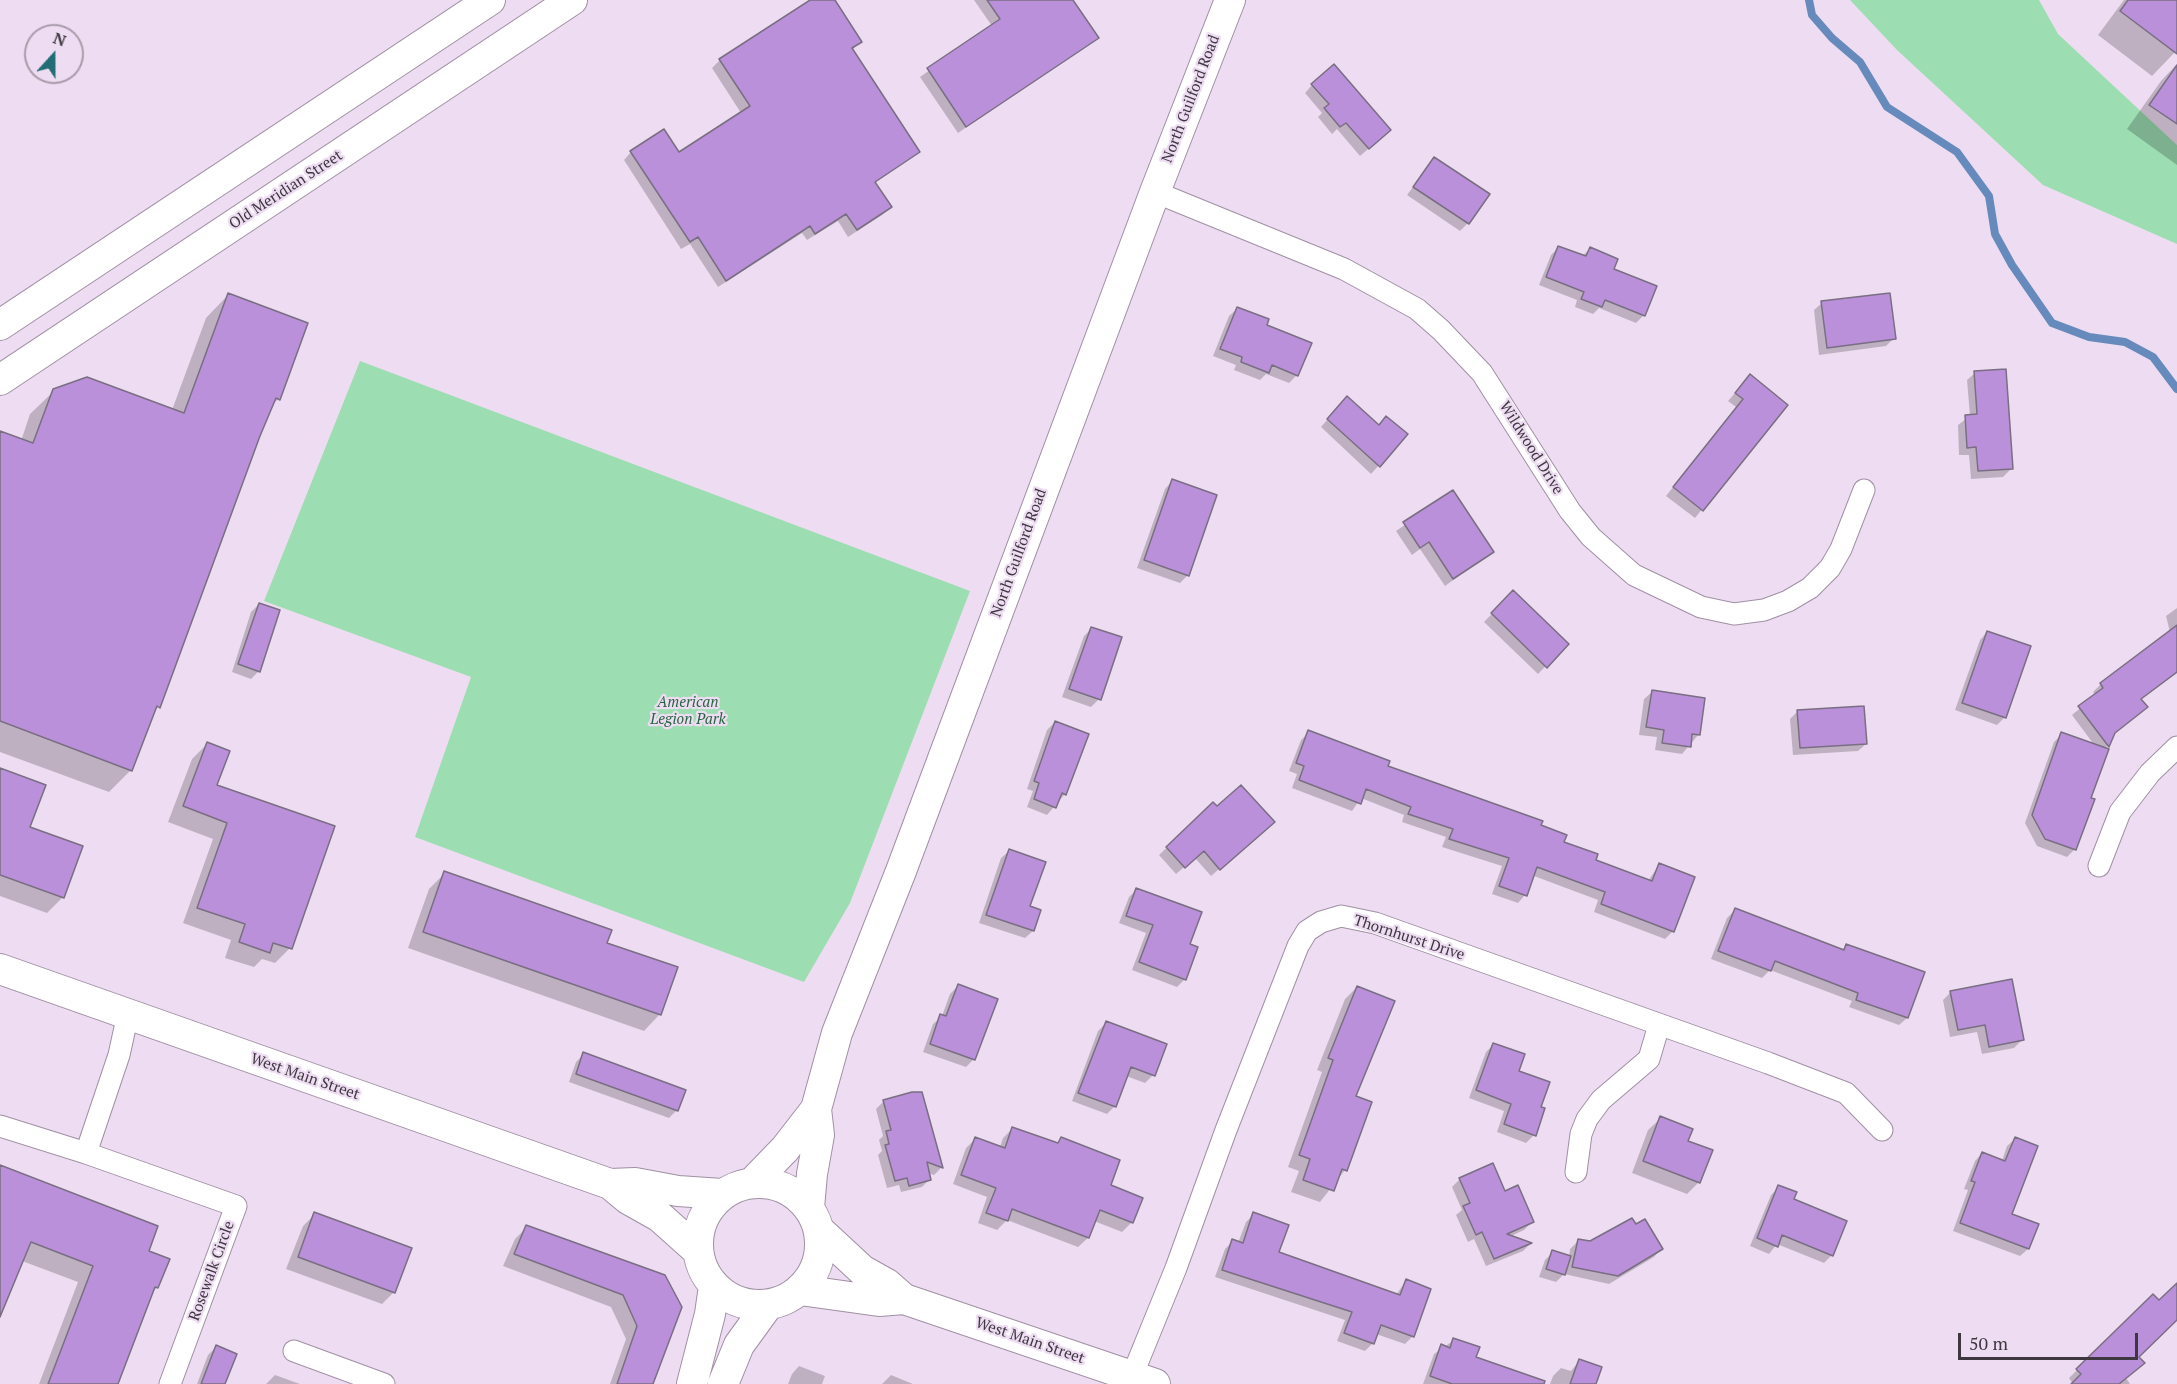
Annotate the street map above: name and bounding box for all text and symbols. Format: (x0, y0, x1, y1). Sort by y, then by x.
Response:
north arrow (24, 24, 84, 84)
text: N (50, 27, 69, 52)
street label: North Guilford Road (1158, 33, 1224, 165)
street label: Old Meridian Street (226, 147, 346, 233)
street label: Wildwood Drive (1495, 398, 1567, 498)
street label: North Guilford Road (987, 486, 1051, 620)
park label: American Legion Park (650, 694, 726, 729)
street label: Thornhurst Drive (1351, 912, 1467, 964)
street label: West Main Street (248, 1050, 362, 1104)
street label: Rosewalk Circle (186, 1219, 238, 1323)
street label: West Main Street (973, 1314, 1087, 1368)
scale bar (1961, 1321, 2141, 1359)
text: 50 m (1969, 1331, 2008, 1355)

